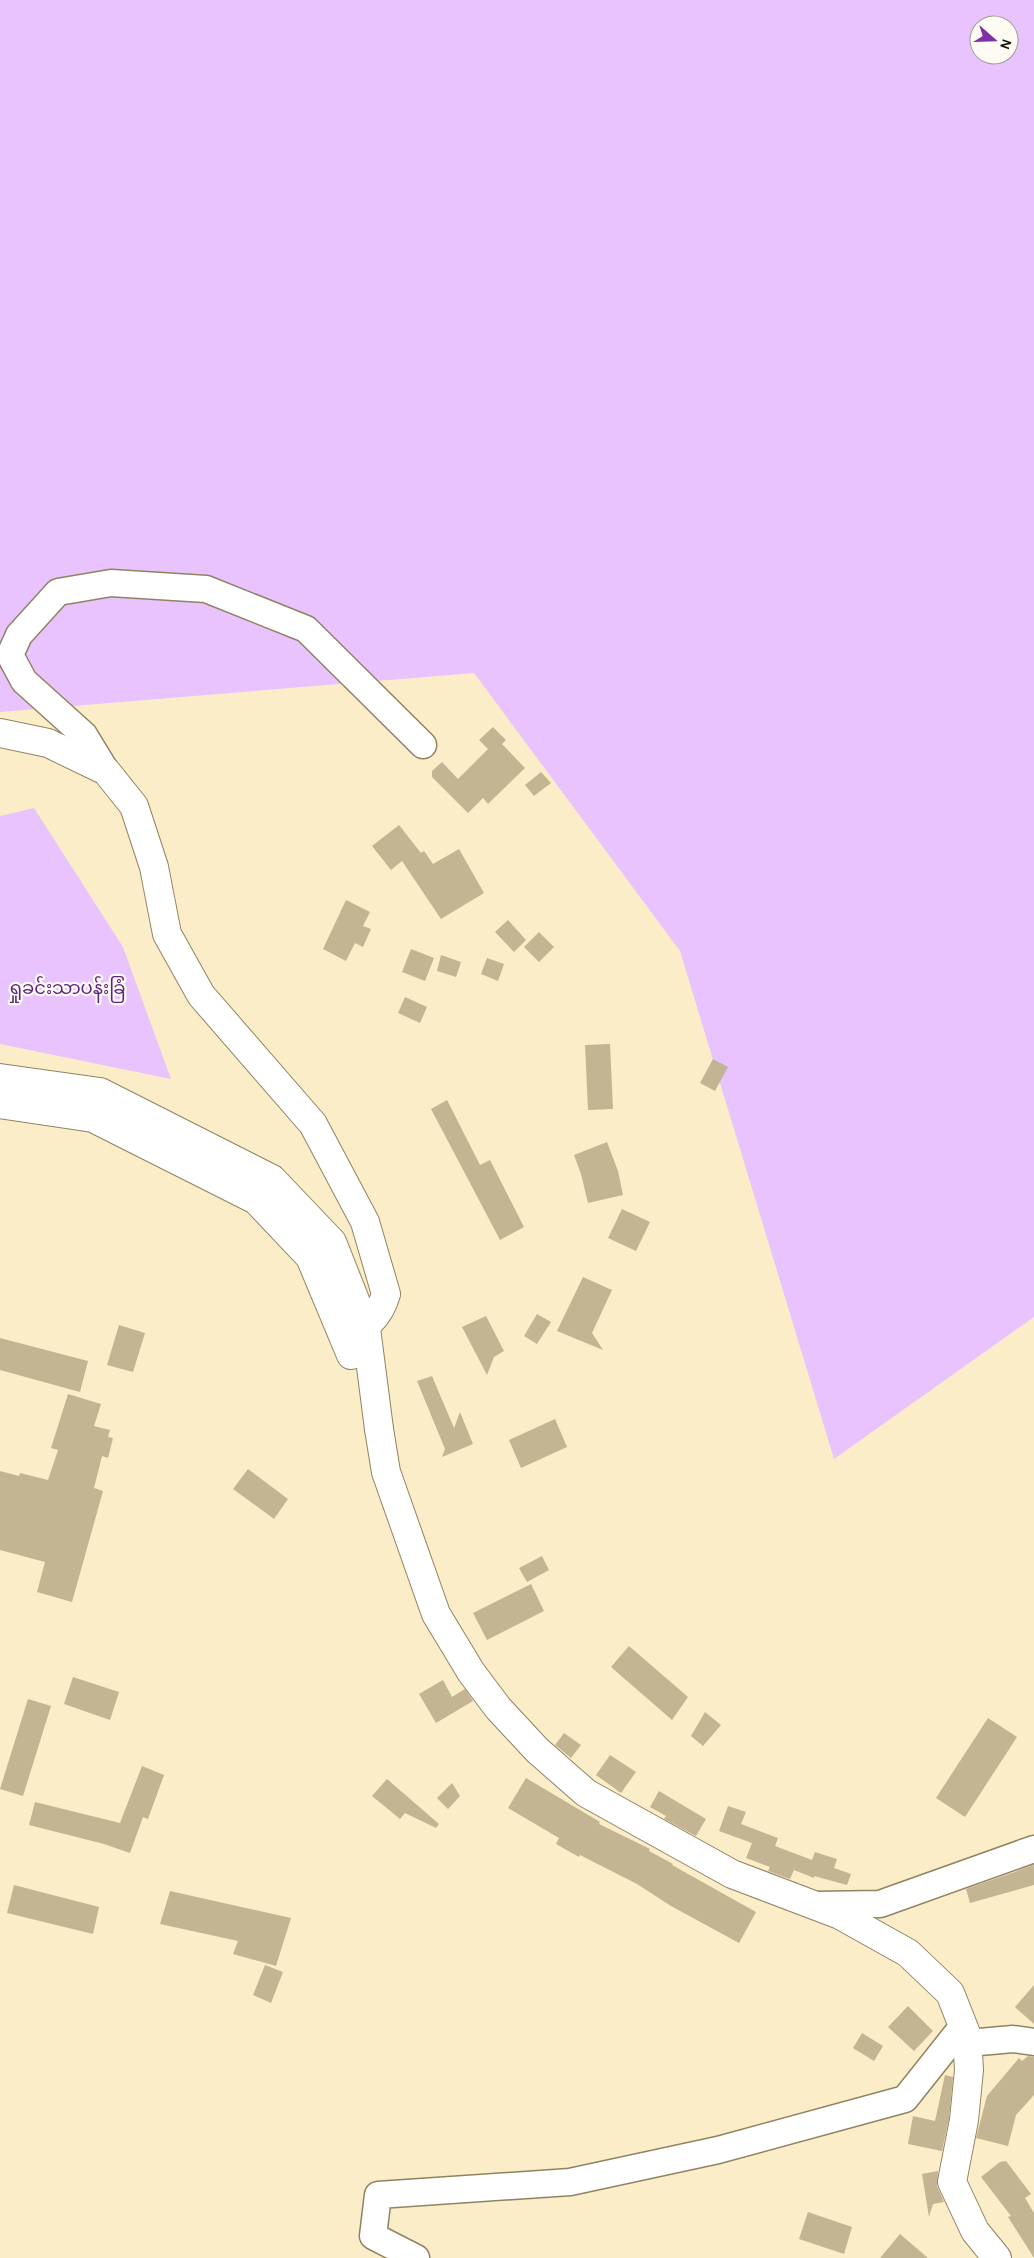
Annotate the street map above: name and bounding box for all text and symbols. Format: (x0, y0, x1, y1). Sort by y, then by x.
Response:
north arrow (969, 15, 1019, 65)
text: N (996, 37, 1015, 52)
park label: ရှုခင်းသာပန်းခြံ (8, 975, 126, 1003)

